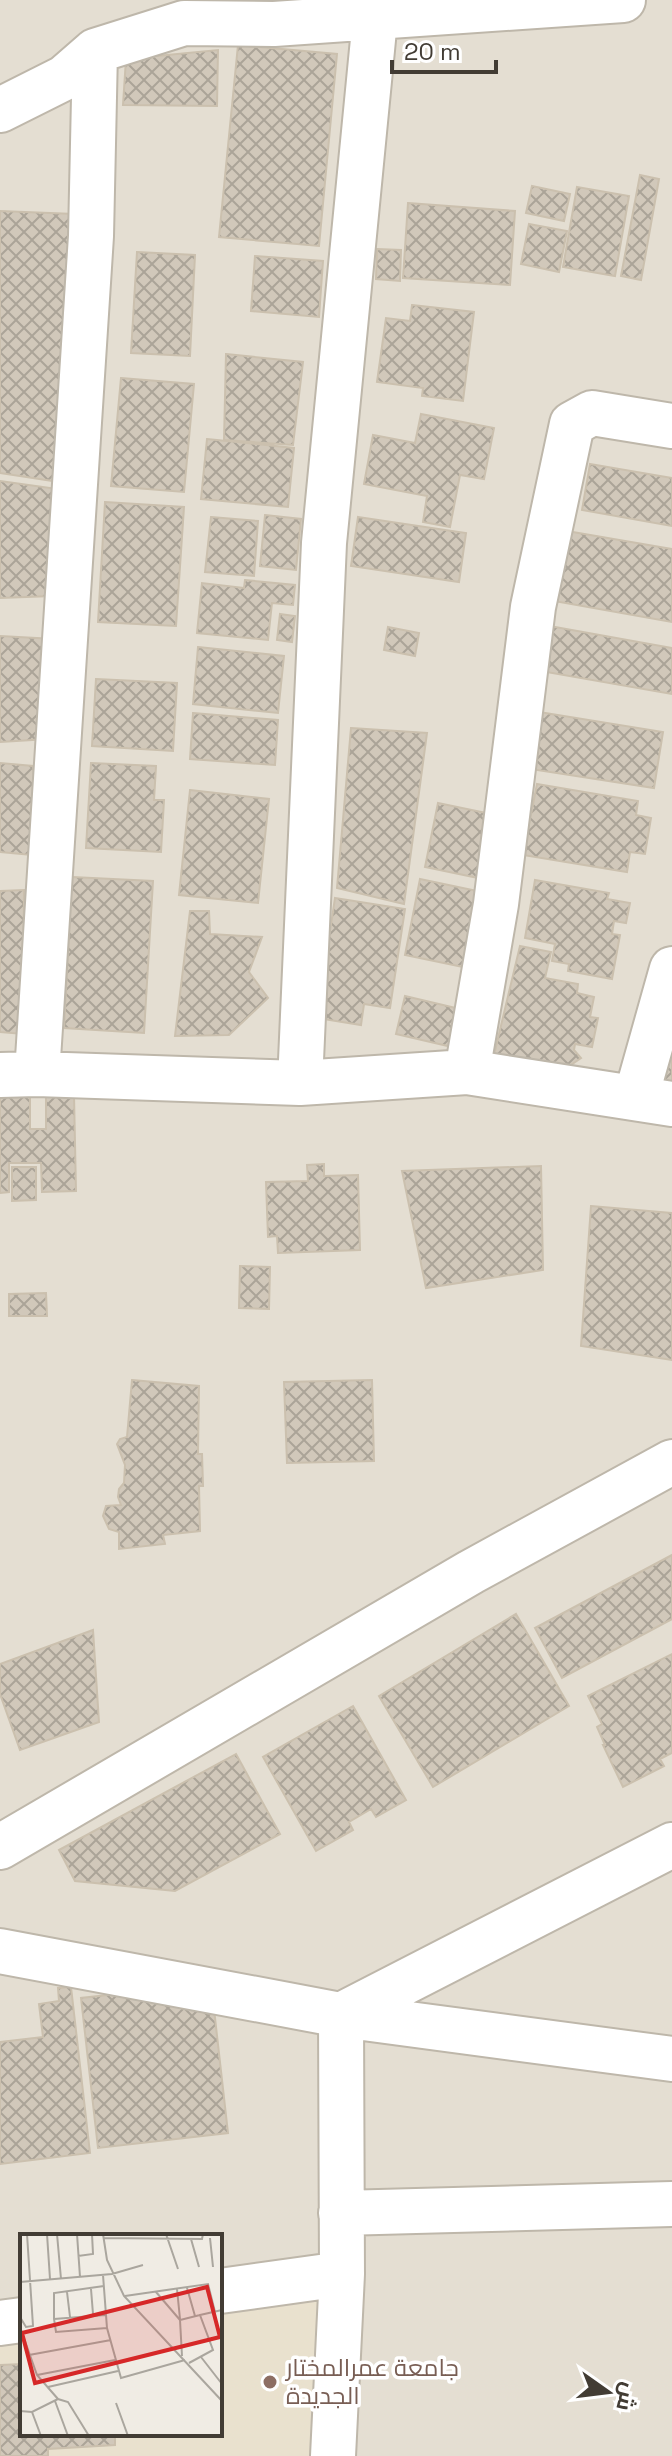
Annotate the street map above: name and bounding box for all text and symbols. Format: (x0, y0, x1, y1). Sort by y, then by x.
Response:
scale bar (392, 24, 496, 74)
text: 20 m (404, 36, 461, 67)
inset map (20, 2234, 222, 2436)
place label: جامعة عمرالمختار الجديدة (284, 2352, 459, 2411)
north arrow (568, 2352, 648, 2432)
marker: جامعة عمرالمختار الجديدة (261, 2373, 279, 2391)
text: ش (610, 2380, 644, 2414)

